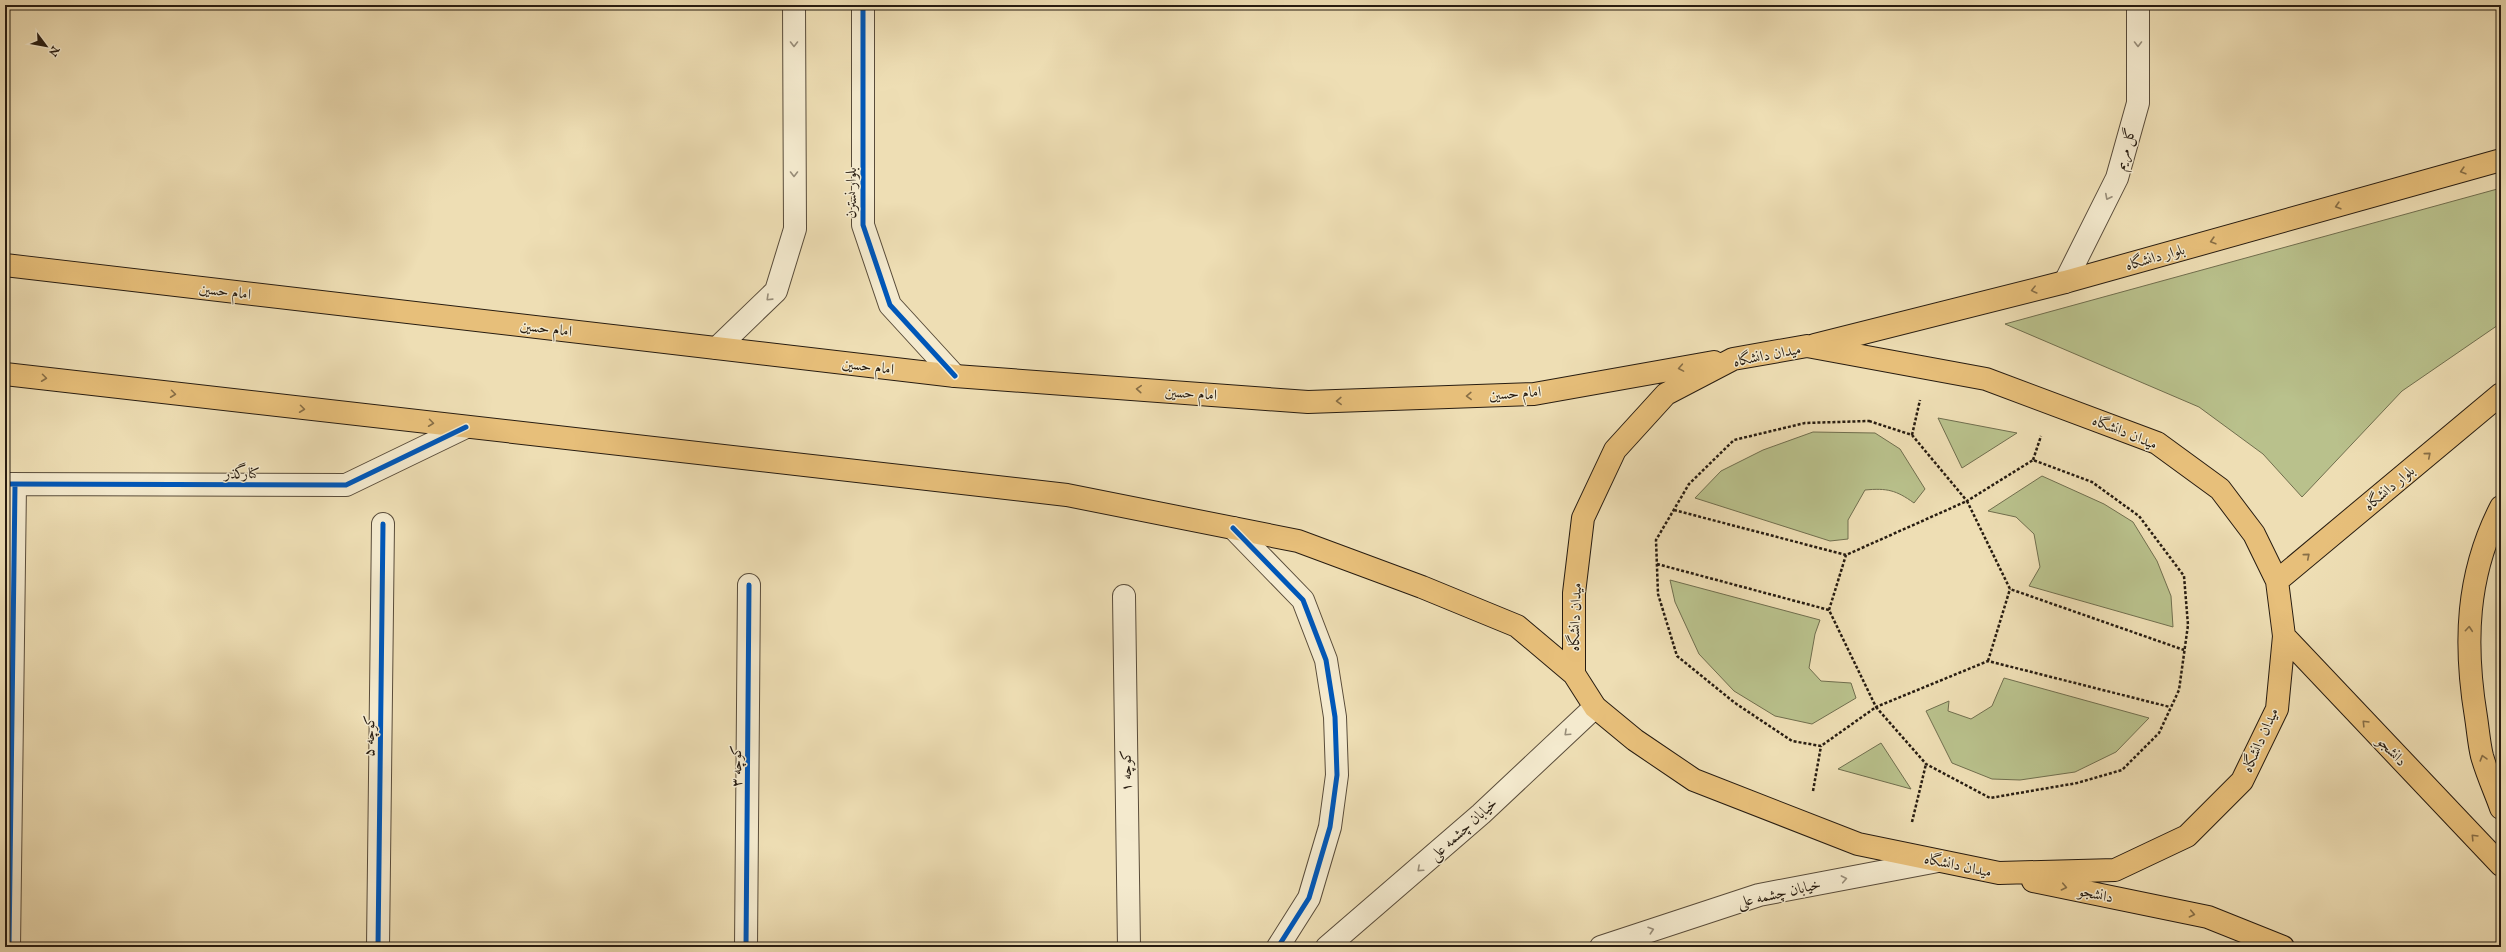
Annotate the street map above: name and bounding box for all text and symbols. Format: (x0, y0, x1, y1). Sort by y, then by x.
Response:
north arrow (26, 26, 66, 66)
one-way arrow (790, 41, 798, 47)
one-way arrow (2134, 41, 2142, 47)
text: N (45, 42, 63, 59)
street label: گل مریم (2111, 126, 2143, 173)
one-way arrow (2460, 166, 2467, 175)
street label: بلوار نسترن (842, 167, 861, 219)
one-way arrow (790, 171, 798, 177)
one-way arrow (2105, 193, 2113, 200)
one-way arrow (2335, 201, 2342, 210)
one-way arrow (2210, 236, 2217, 245)
street label: بلوار دانشگاه (2123, 239, 2187, 275)
street label: امام حسین (197, 279, 252, 307)
one-way arrow (2030, 285, 2037, 293)
one-way arrow (766, 293, 774, 301)
street label: امام حسین (518, 316, 573, 344)
street label: میدان دانشگاه (1731, 339, 1803, 371)
street label: امام حسین (840, 354, 895, 382)
one-way arrow (1677, 363, 1684, 372)
one-way arrow (41, 374, 47, 383)
street label: امام حسین (1164, 382, 1218, 408)
street label: امام حسین (1488, 382, 1542, 408)
one-way arrow (1136, 385, 1142, 394)
one-way arrow (170, 389, 176, 398)
one-way arrow (1466, 392, 1472, 400)
one-way arrow (1336, 397, 1342, 405)
one-way arrow (299, 404, 305, 413)
street label: میدان دانشگاه (2089, 410, 2161, 454)
one-way arrow (428, 419, 434, 428)
one-way arrow (2423, 453, 2431, 460)
street label: بلوار دانشگاه (2359, 461, 2419, 515)
street label: کنارگذر (222, 462, 260, 483)
one-way arrow (2302, 554, 2310, 561)
street label: میدان دانشگاه (1564, 582, 1586, 652)
one-way arrow (2464, 626, 2473, 632)
street label: میدان دانشگاه (2237, 705, 2283, 775)
street label: کوچه ۵ (360, 715, 380, 757)
one-way arrow (2362, 720, 2370, 728)
one-way arrow (1564, 729, 1572, 736)
street label: دانشجو (2371, 731, 2411, 771)
street label: کوچه ۳ (727, 745, 747, 787)
street label: کوچه ۱ (1117, 750, 1137, 792)
one-way arrow (2479, 755, 2488, 762)
street label: خیابان چشمه علی (1425, 794, 1502, 866)
one-way arrow (2471, 834, 2479, 842)
street label: میدان دانشگاه (1922, 848, 1994, 882)
one-way arrow (1417, 864, 1424, 871)
street label: خیابان چشمه علی (1736, 875, 1823, 913)
one-way arrow (1841, 875, 1848, 884)
street label: دانشجو (2075, 881, 2115, 907)
one-way arrow (2061, 883, 2068, 891)
one-way arrow (2188, 909, 2195, 917)
one-way arrow (1648, 926, 1655, 935)

